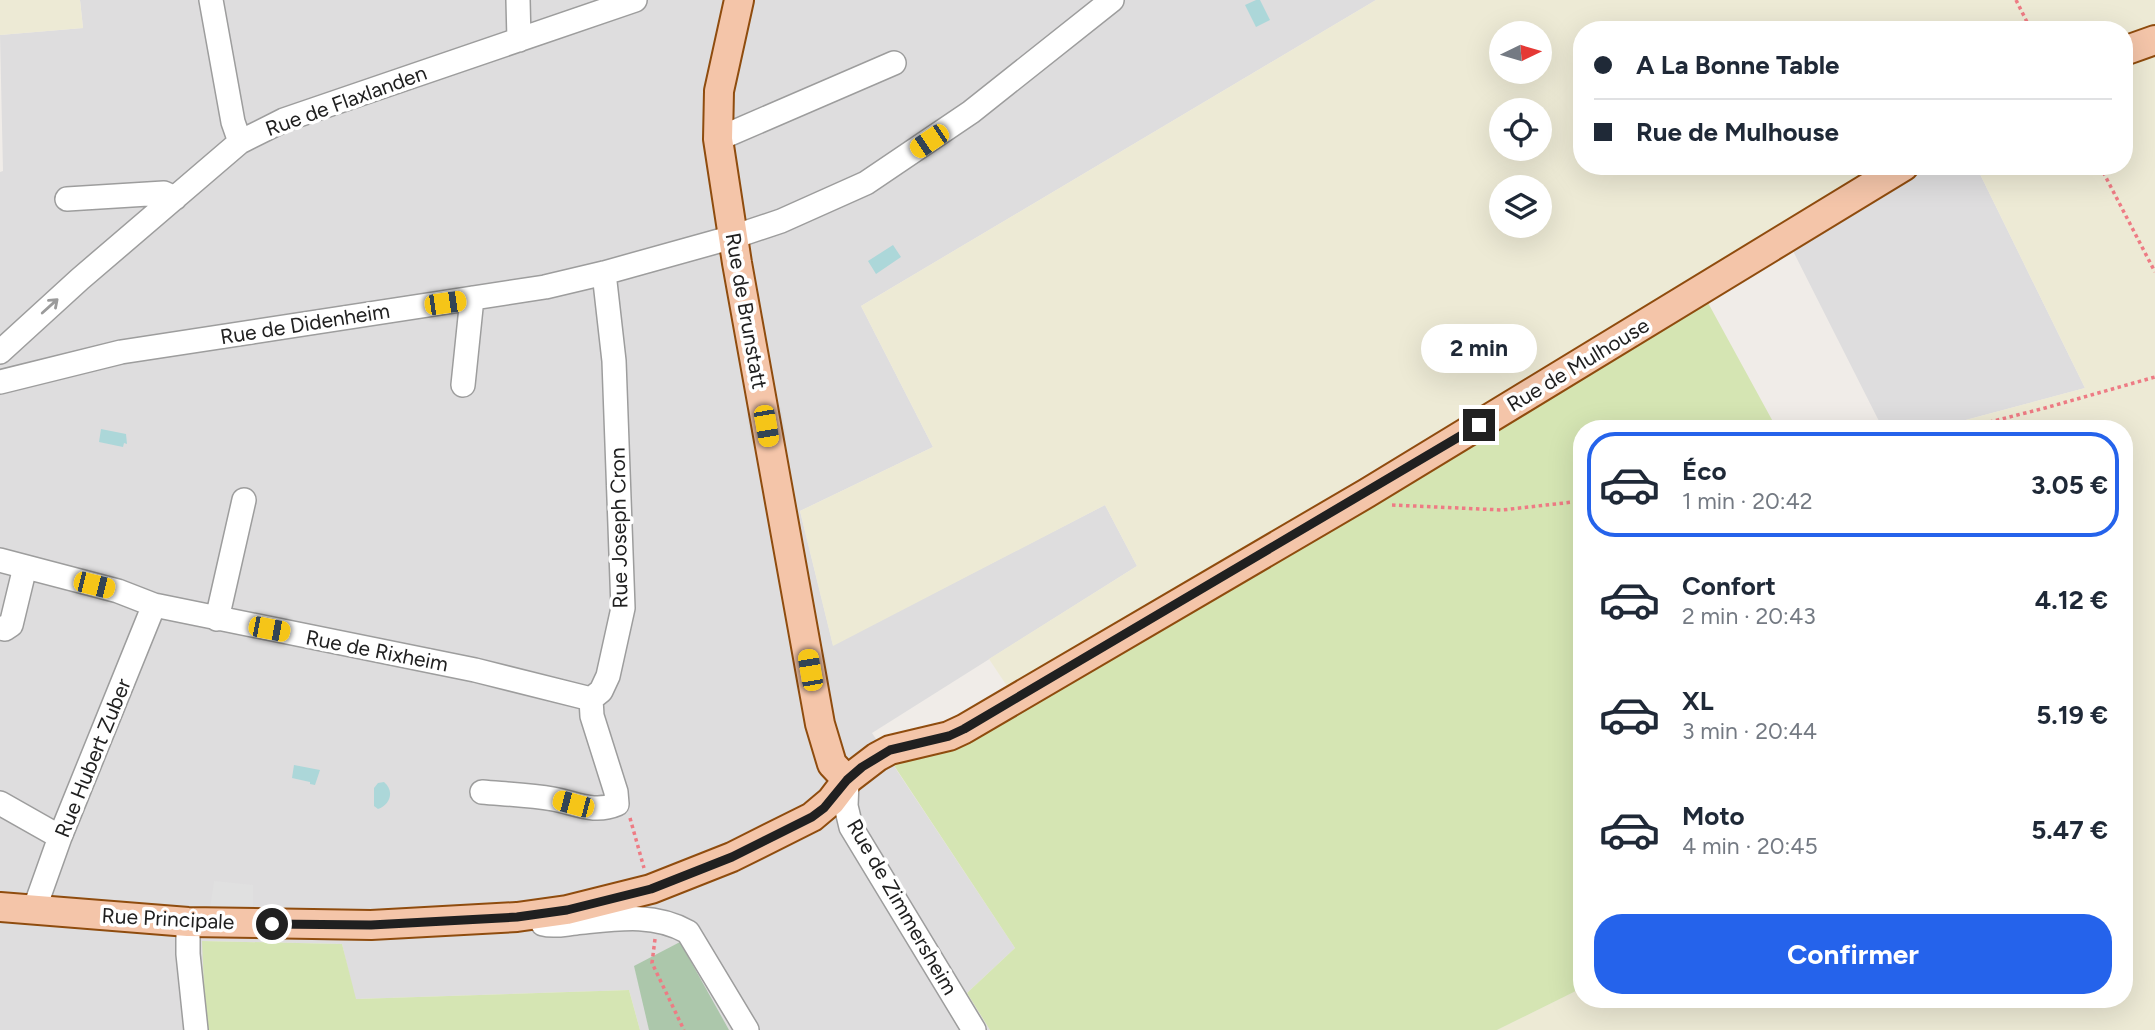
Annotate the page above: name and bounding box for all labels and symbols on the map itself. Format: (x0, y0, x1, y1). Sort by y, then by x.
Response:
north arrow (1489, 21, 1552, 84)
street label: Rue de Flaxlanden (262, 60, 430, 141)
car (906, 121, 953, 161)
street label: Rue de Brunstatt (720, 231, 773, 391)
car (423, 290, 468, 316)
one-way arrow (41, 298, 59, 314)
street label: Rue de Didenheim (218, 298, 391, 349)
street label: Rue de Mulhouse (1502, 312, 1653, 417)
callout: 2 min (1421, 324, 1537, 372)
car (753, 403, 780, 449)
route end (1463, 409, 1495, 441)
street label: Rue Joseph Cron (605, 447, 632, 609)
car (72, 570, 117, 600)
car (247, 615, 292, 643)
street label: Rue de Rixheim (304, 624, 450, 677)
car (797, 647, 824, 693)
street label: Rue Hubert Zuber (49, 675, 136, 841)
car (550, 788, 597, 820)
street label: Rue de Zimmersheim (842, 814, 963, 999)
street label: Rue Principale (101, 903, 235, 934)
route start (256, 908, 288, 940)

